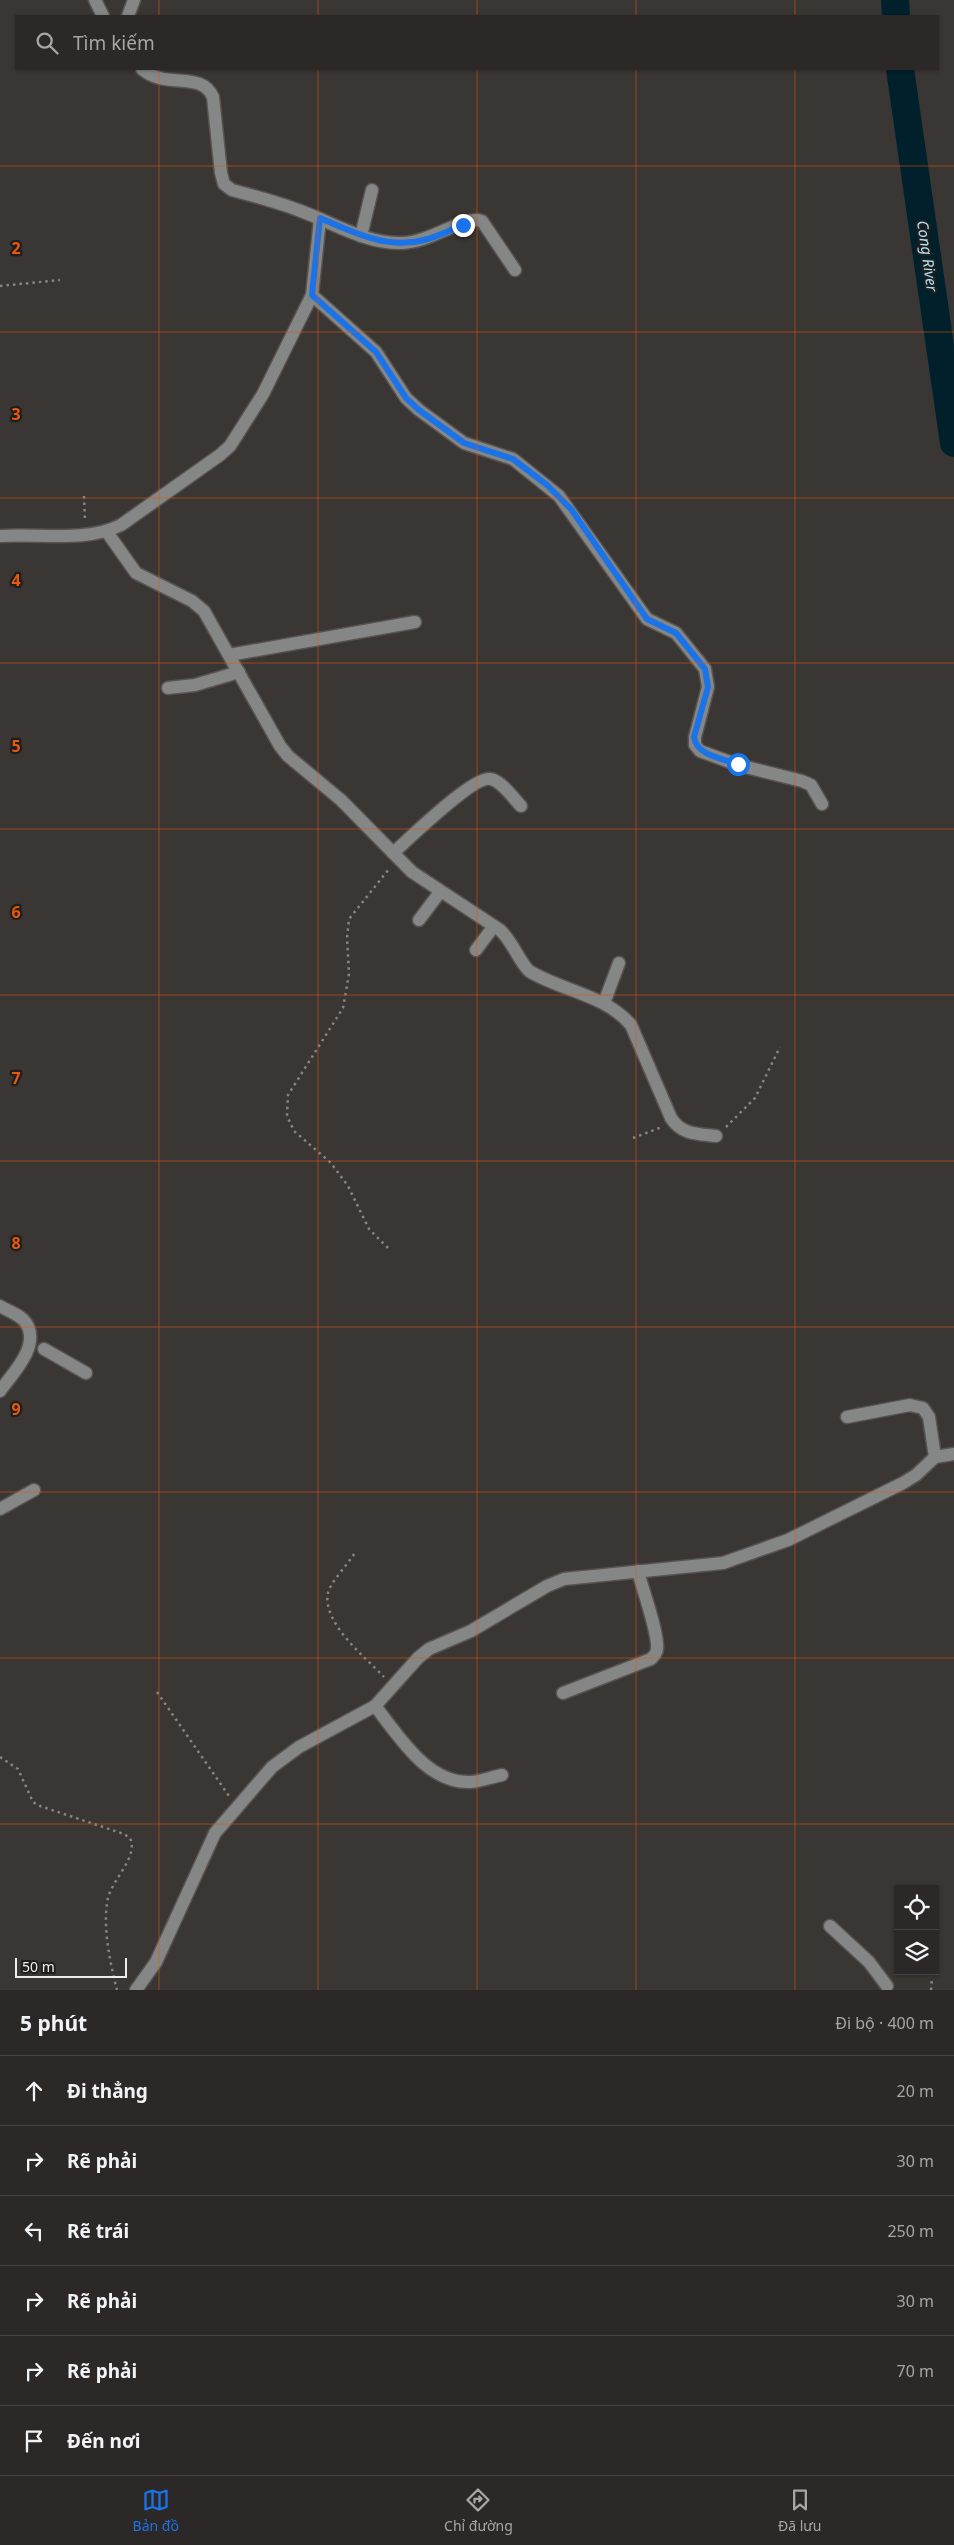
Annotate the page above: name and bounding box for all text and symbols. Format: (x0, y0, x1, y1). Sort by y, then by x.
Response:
search box (15, 15, 939, 70)
icon: search (33, 29, 61, 57)
text: Tìm kiếm (73, 30, 155, 56)
route end (452, 214, 475, 237)
water label: Cong River (913, 219, 943, 294)
text: 2 (11, 237, 21, 259)
text: 3 (11, 403, 21, 425)
text: 4 (11, 569, 21, 591)
text: 5 (11, 735, 21, 757)
route start (727, 753, 750, 776)
text: 6 (11, 901, 21, 923)
text: 7 (11, 1067, 21, 1089)
text: 8 (11, 1232, 21, 1254)
text: 9 (11, 1398, 21, 1420)
map controls (894, 1885, 939, 1975)
button: locate (894, 1885, 939, 1930)
button: layers (894, 1930, 939, 1975)
scale bar (15, 1955, 128, 1978)
text: 50 m (22, 1957, 55, 1976)
text: 5 phút (20, 2009, 87, 2037)
text: Đi bộ · 400 m (835, 2012, 934, 2034)
icon: ahead (20, 2077, 48, 2105)
text: Đi thẳng (67, 2078, 148, 2104)
text: 20 m (897, 2080, 934, 2102)
icon: right (20, 2147, 48, 2175)
text: Rẽ phải (67, 2148, 137, 2174)
text: 30 m (897, 2150, 934, 2172)
icon: left (20, 2217, 48, 2245)
text: Rẽ trái (67, 2218, 129, 2244)
text: 250 m (887, 2220, 934, 2242)
icon: right (20, 2287, 48, 2315)
text: Rẽ phải (67, 2288, 137, 2314)
text: 30 m (897, 2290, 934, 2312)
icon: right (20, 2357, 48, 2385)
text: Rẽ phải (67, 2358, 137, 2384)
text: 70 m (897, 2360, 934, 2382)
icon: arrive (20, 2427, 48, 2455)
text: Đến nơi (67, 2428, 141, 2454)
tab: Bản đồ (133, 2486, 179, 2535)
tab: Chỉ đường (444, 2486, 513, 2535)
tab: Đã lưu (778, 2486, 821, 2535)

